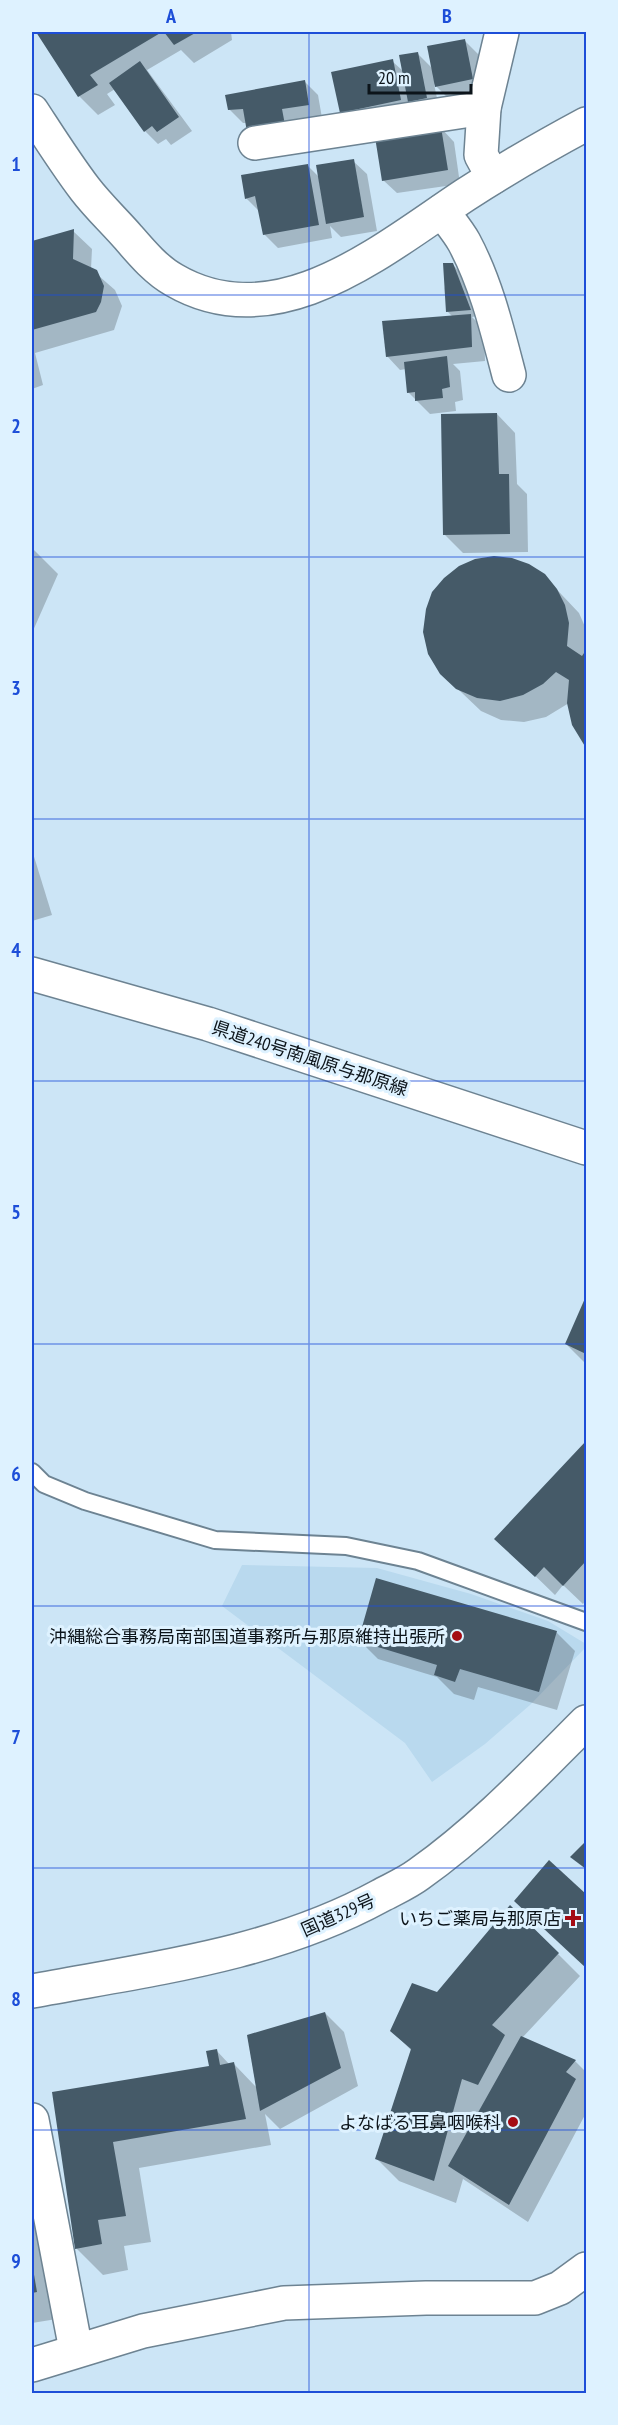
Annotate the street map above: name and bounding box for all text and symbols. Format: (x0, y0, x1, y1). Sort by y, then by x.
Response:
text: A (165, 3, 177, 29)
text: B (442, 3, 452, 29)
scale bar (369, 57, 471, 95)
text: 20 m (378, 66, 410, 89)
text: 1 (11, 151, 21, 177)
text: 2 (11, 413, 21, 439)
text: 3 (11, 675, 21, 701)
text: 4 (11, 937, 21, 963)
street label: 県道240号南風原与那原線 (209, 1015, 411, 1101)
text: 5 (11, 1199, 21, 1225)
text: 6 (11, 1461, 21, 1487)
place label: 沖縄総合事務局南部国道事務所与那原維持出張所 (49, 1625, 445, 1648)
marker: 沖縄総合事務局南部国道事務所与那原維持出張所 (450, 1629, 464, 1643)
text: 7 (11, 1724, 21, 1750)
street label: 国道329号 (298, 1889, 378, 1941)
place label: いちご薬局与那原店 (399, 1907, 561, 1930)
marker: いちご薬局与那原店 (566, 1911, 580, 1925)
text: 8 (11, 1986, 21, 2012)
place label: よなばる耳鼻咽喉科 (339, 2111, 501, 2134)
marker: よなばる耳鼻咽喉科 (506, 2115, 520, 2129)
text: 9 (11, 2248, 21, 2274)

